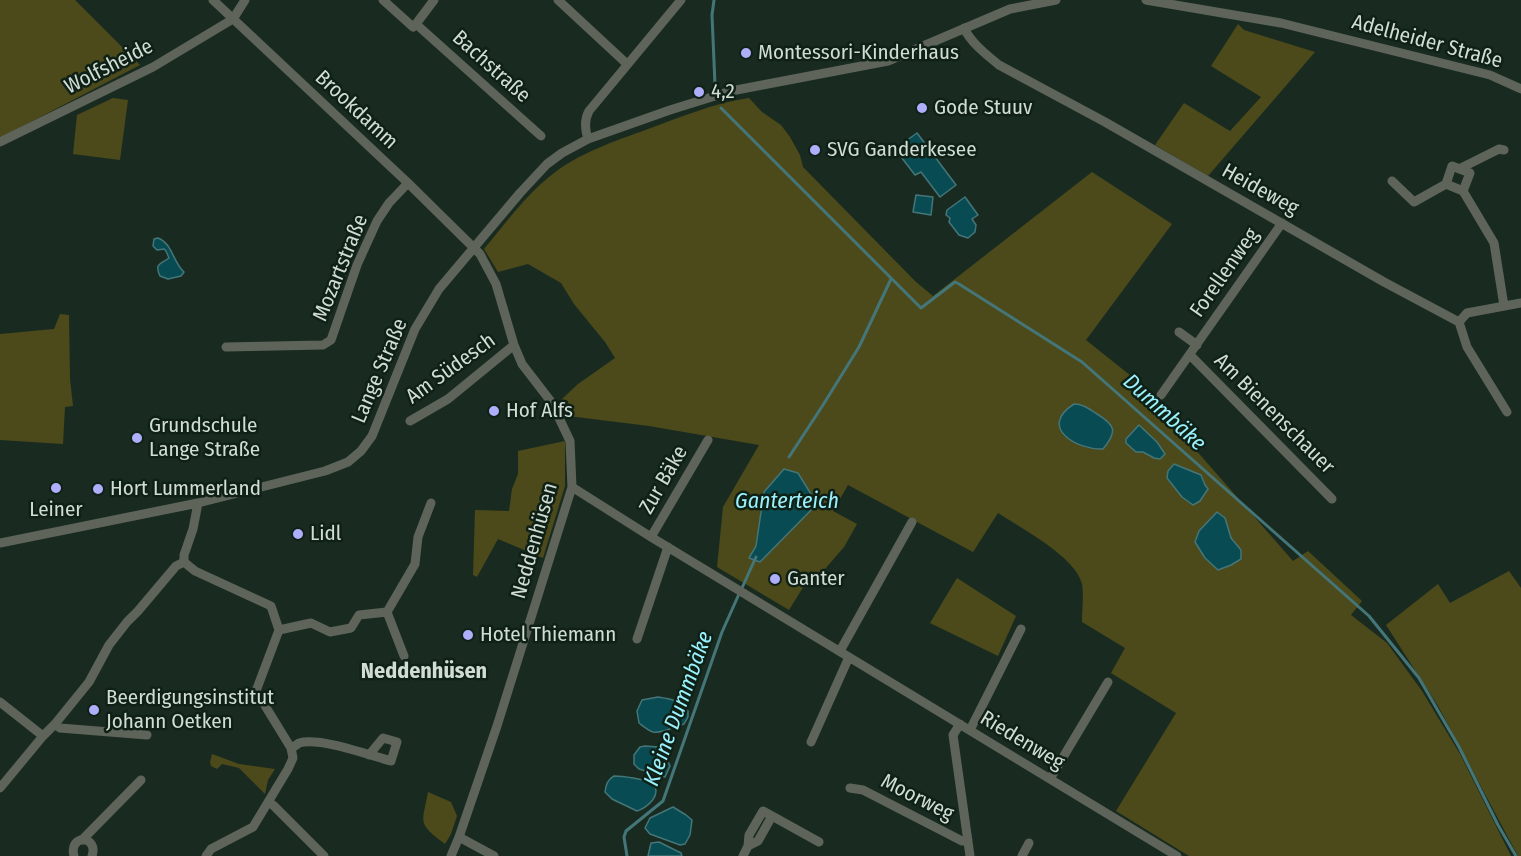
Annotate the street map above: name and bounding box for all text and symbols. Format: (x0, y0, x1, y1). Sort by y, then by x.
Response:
street label: Adelheider Straße (1349, 10, 1505, 74)
street label: Bachstraße (447, 25, 535, 109)
street label: Wolfsheide (61, 34, 157, 100)
place label: Montessori-Kinderhaus (758, 40, 959, 66)
marker: Montessori-Kinderhaus (739, 46, 753, 60)
street label: Brookdamm (309, 65, 403, 155)
place label: 4,2 (711, 79, 735, 105)
marker: 4,2 (692, 85, 706, 99)
place label: Gode Stuuv (934, 95, 1032, 121)
marker: Gode Stuuv (915, 101, 929, 115)
place label: SVG Ganderkesee (827, 137, 977, 163)
marker: SVG Ganderkesee (808, 143, 822, 157)
street label: Heideweg (1217, 159, 1303, 221)
street label: Mozartstraße (308, 211, 374, 325)
street label: Forellenweg (1185, 224, 1265, 322)
street label: Lange Straße (347, 315, 413, 427)
street label: Am Südesch (401, 328, 501, 410)
street label: Am Bienenschauer (1209, 349, 1339, 479)
water label: Dummbäke (1117, 369, 1211, 457)
place label: Hof Alfs (506, 398, 573, 424)
marker: Hof Alfs (487, 404, 501, 418)
place label: Grundschule Lange Straße (149, 413, 260, 463)
marker: Grundschule Lange Straße (130, 431, 144, 445)
street label: Zur Bäke (634, 441, 694, 519)
place label: Hort Lummerland (110, 476, 261, 502)
street label: Neddenhüsen (506, 480, 564, 602)
marker: Leiner (49, 481, 63, 495)
marker: Hort Lummerland (91, 482, 105, 496)
water label: Ganterteich (735, 489, 839, 515)
place label: Leiner (29, 497, 83, 523)
place label: Lidl (310, 521, 341, 547)
marker: Lidl (291, 527, 305, 541)
place label: Ganter (787, 566, 845, 592)
marker: Ganter (768, 572, 782, 586)
place label: Hotel Thiemann (480, 622, 616, 648)
marker: Hotel Thiemann (461, 628, 475, 642)
water label: Kleine Dummbäke (639, 628, 719, 790)
district label: Neddenhüsen (361, 659, 487, 685)
place label: Beerdigungsinstitut Johann Oetken (106, 685, 274, 735)
marker: Beerdigungsinstitut Johann Oetken (87, 703, 101, 717)
street label: Riedenweg (975, 706, 1069, 776)
street label: Moorweg (876, 769, 958, 827)

